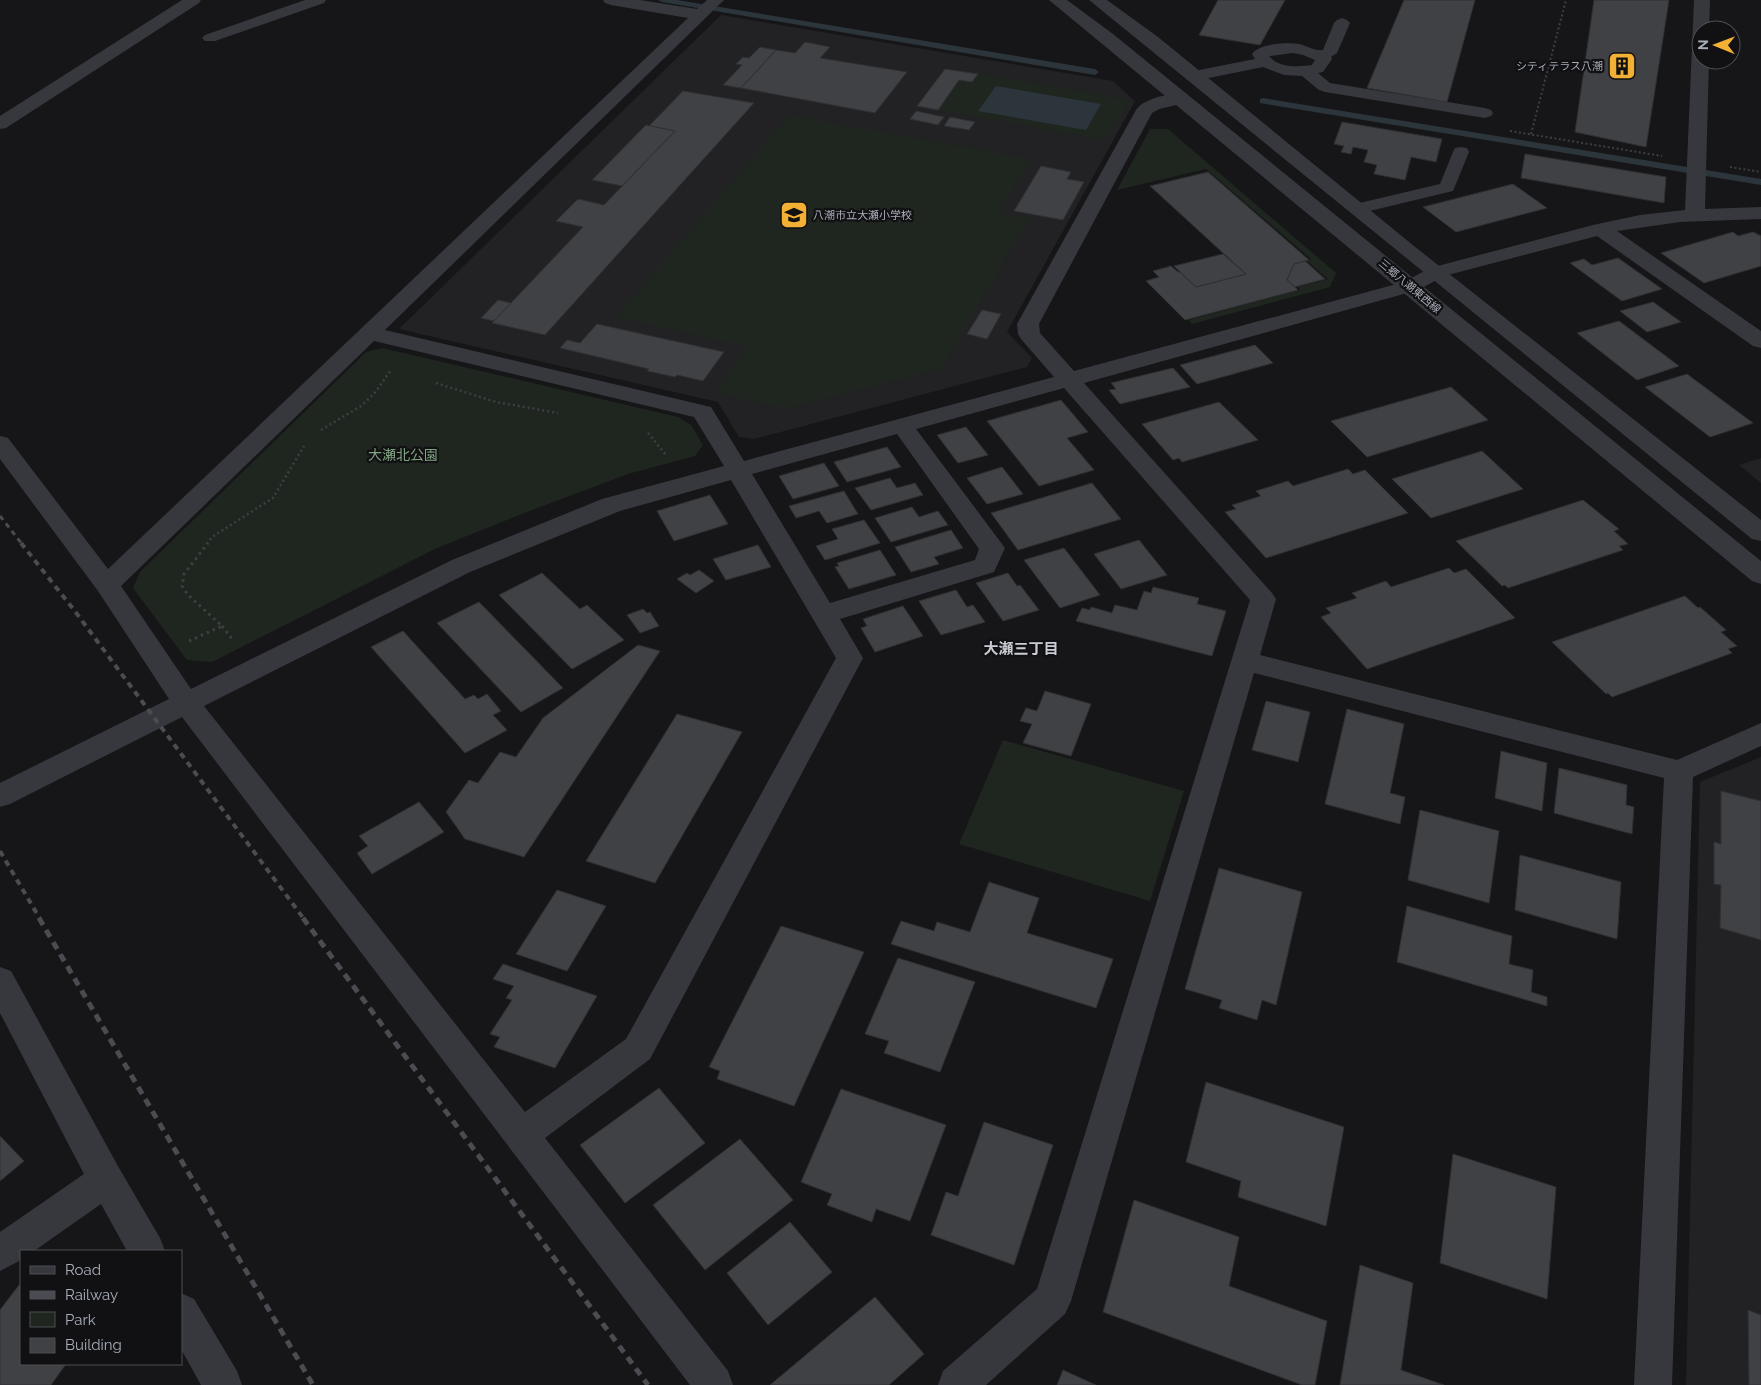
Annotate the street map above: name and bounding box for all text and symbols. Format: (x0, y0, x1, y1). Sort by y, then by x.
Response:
north arrow (1691, 20, 1741, 70)
text: N (1695, 39, 1711, 50)
building icon: シティテラス八潮 (1607, 51, 1637, 81)
place label: シティテラス八潮 (1516, 60, 1603, 73)
school or university icon: 八潮市立大瀬小学校 (779, 200, 809, 230)
place label: 八潮市立大瀬小学校 (813, 209, 912, 222)
street label: 三郷八潮東西線 (1376, 257, 1443, 316)
park label: 大瀬北公園 (368, 447, 438, 463)
district label: 大瀬三丁目 (983, 640, 1059, 658)
legend (20, 1250, 182, 1365)
text: Road (65, 1261, 101, 1279)
text: Railway (65, 1286, 118, 1304)
text: Park (65, 1311, 96, 1329)
text: Building (65, 1336, 122, 1354)

